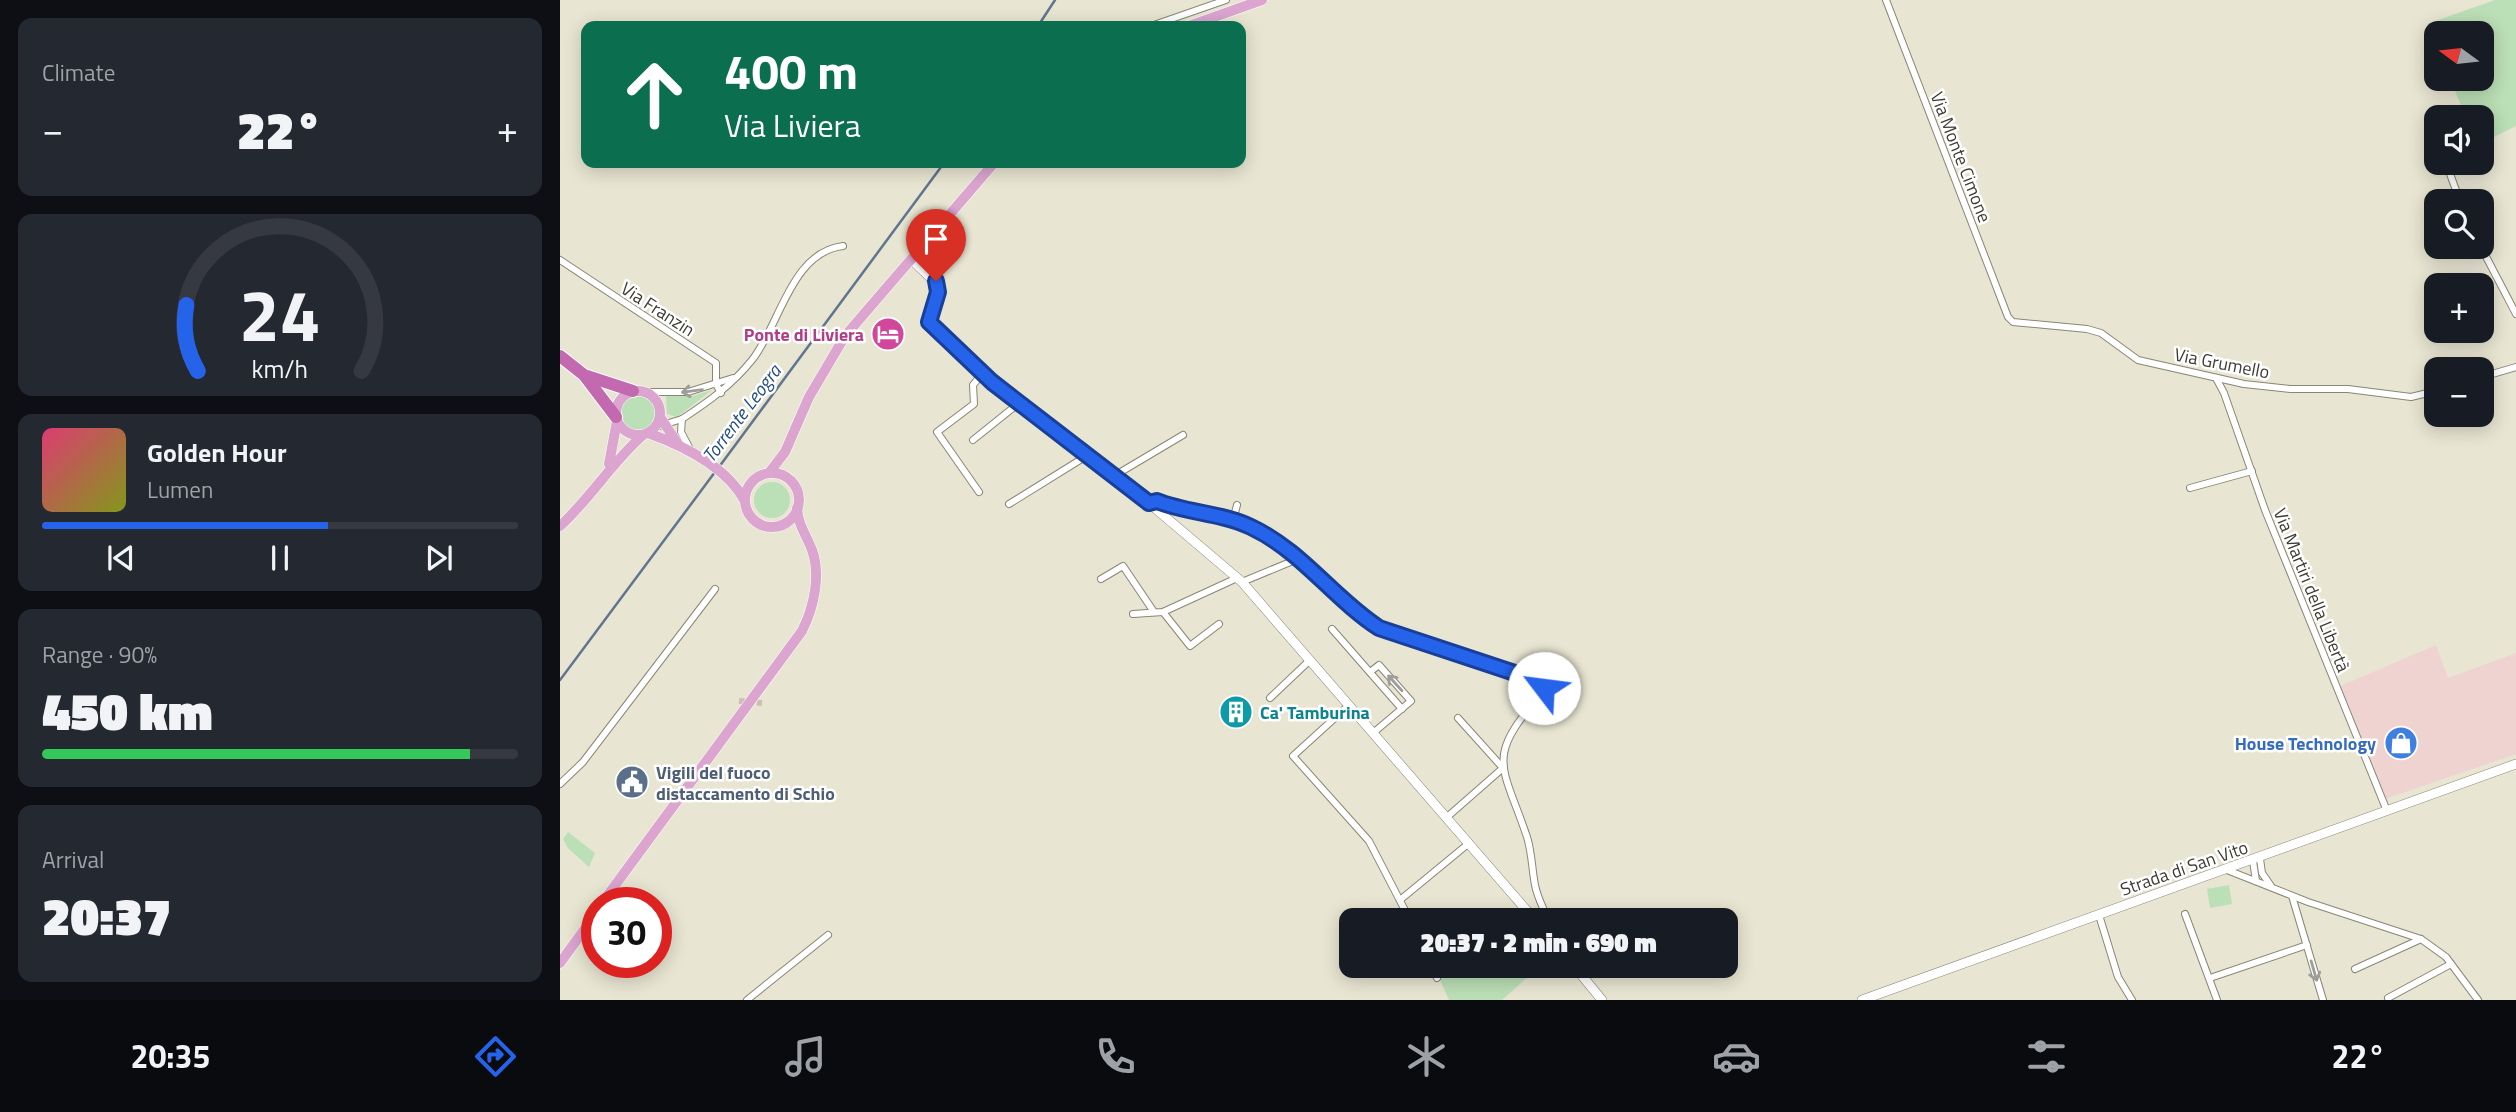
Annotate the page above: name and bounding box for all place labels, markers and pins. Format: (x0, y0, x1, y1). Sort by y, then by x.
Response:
pin (906, 209, 966, 281)
hotel icon: Ponte di Liviera (869, 315, 907, 353)
place label: Ponte di Liviera (744, 321, 864, 348)
building icon: Ca' Tamburina (1217, 693, 1255, 731)
place label: Ca' Tamburina (1260, 699, 1370, 726)
shop icon: House Technology (2382, 724, 2420, 762)
place label: House Technology (2235, 730, 2376, 757)
place label: Vigili del fuoco distaccamento di Schio (656, 759, 835, 807)
public building icon: Vigili del fuoco distaccamento di Schio (613, 763, 651, 801)

